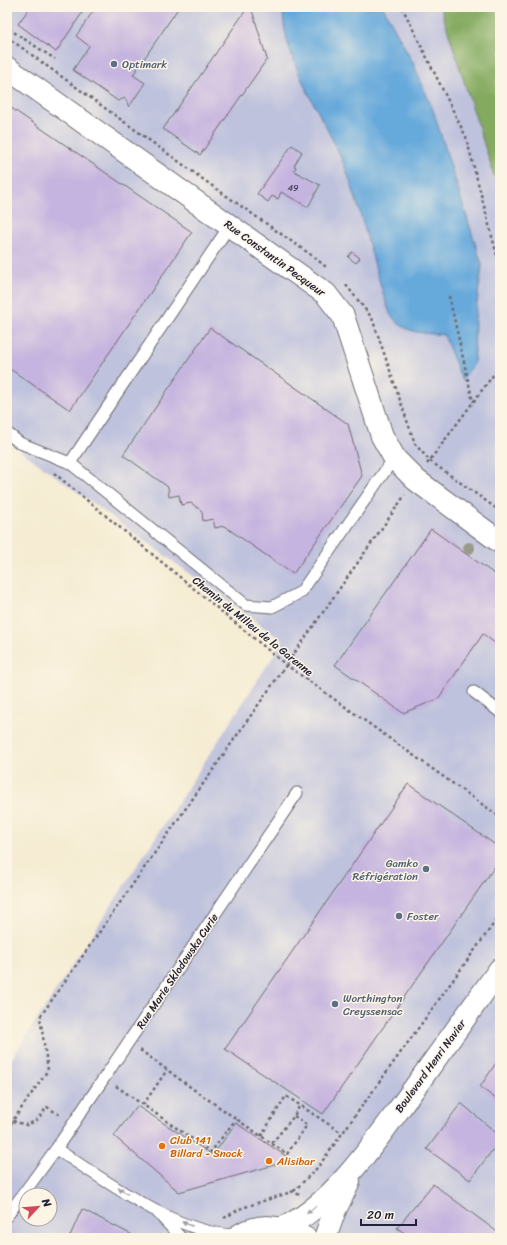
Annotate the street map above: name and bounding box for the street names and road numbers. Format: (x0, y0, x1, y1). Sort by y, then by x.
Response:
street label: Rue Constantin Pecqueur (220, 215, 330, 302)
street label: Chemin du Milieu de la Garenne (188, 572, 318, 682)
street label: Rue Marie Sklodowska Curie (131, 909, 224, 1033)
street label: Boulevard Henri Navier (390, 1014, 472, 1117)

